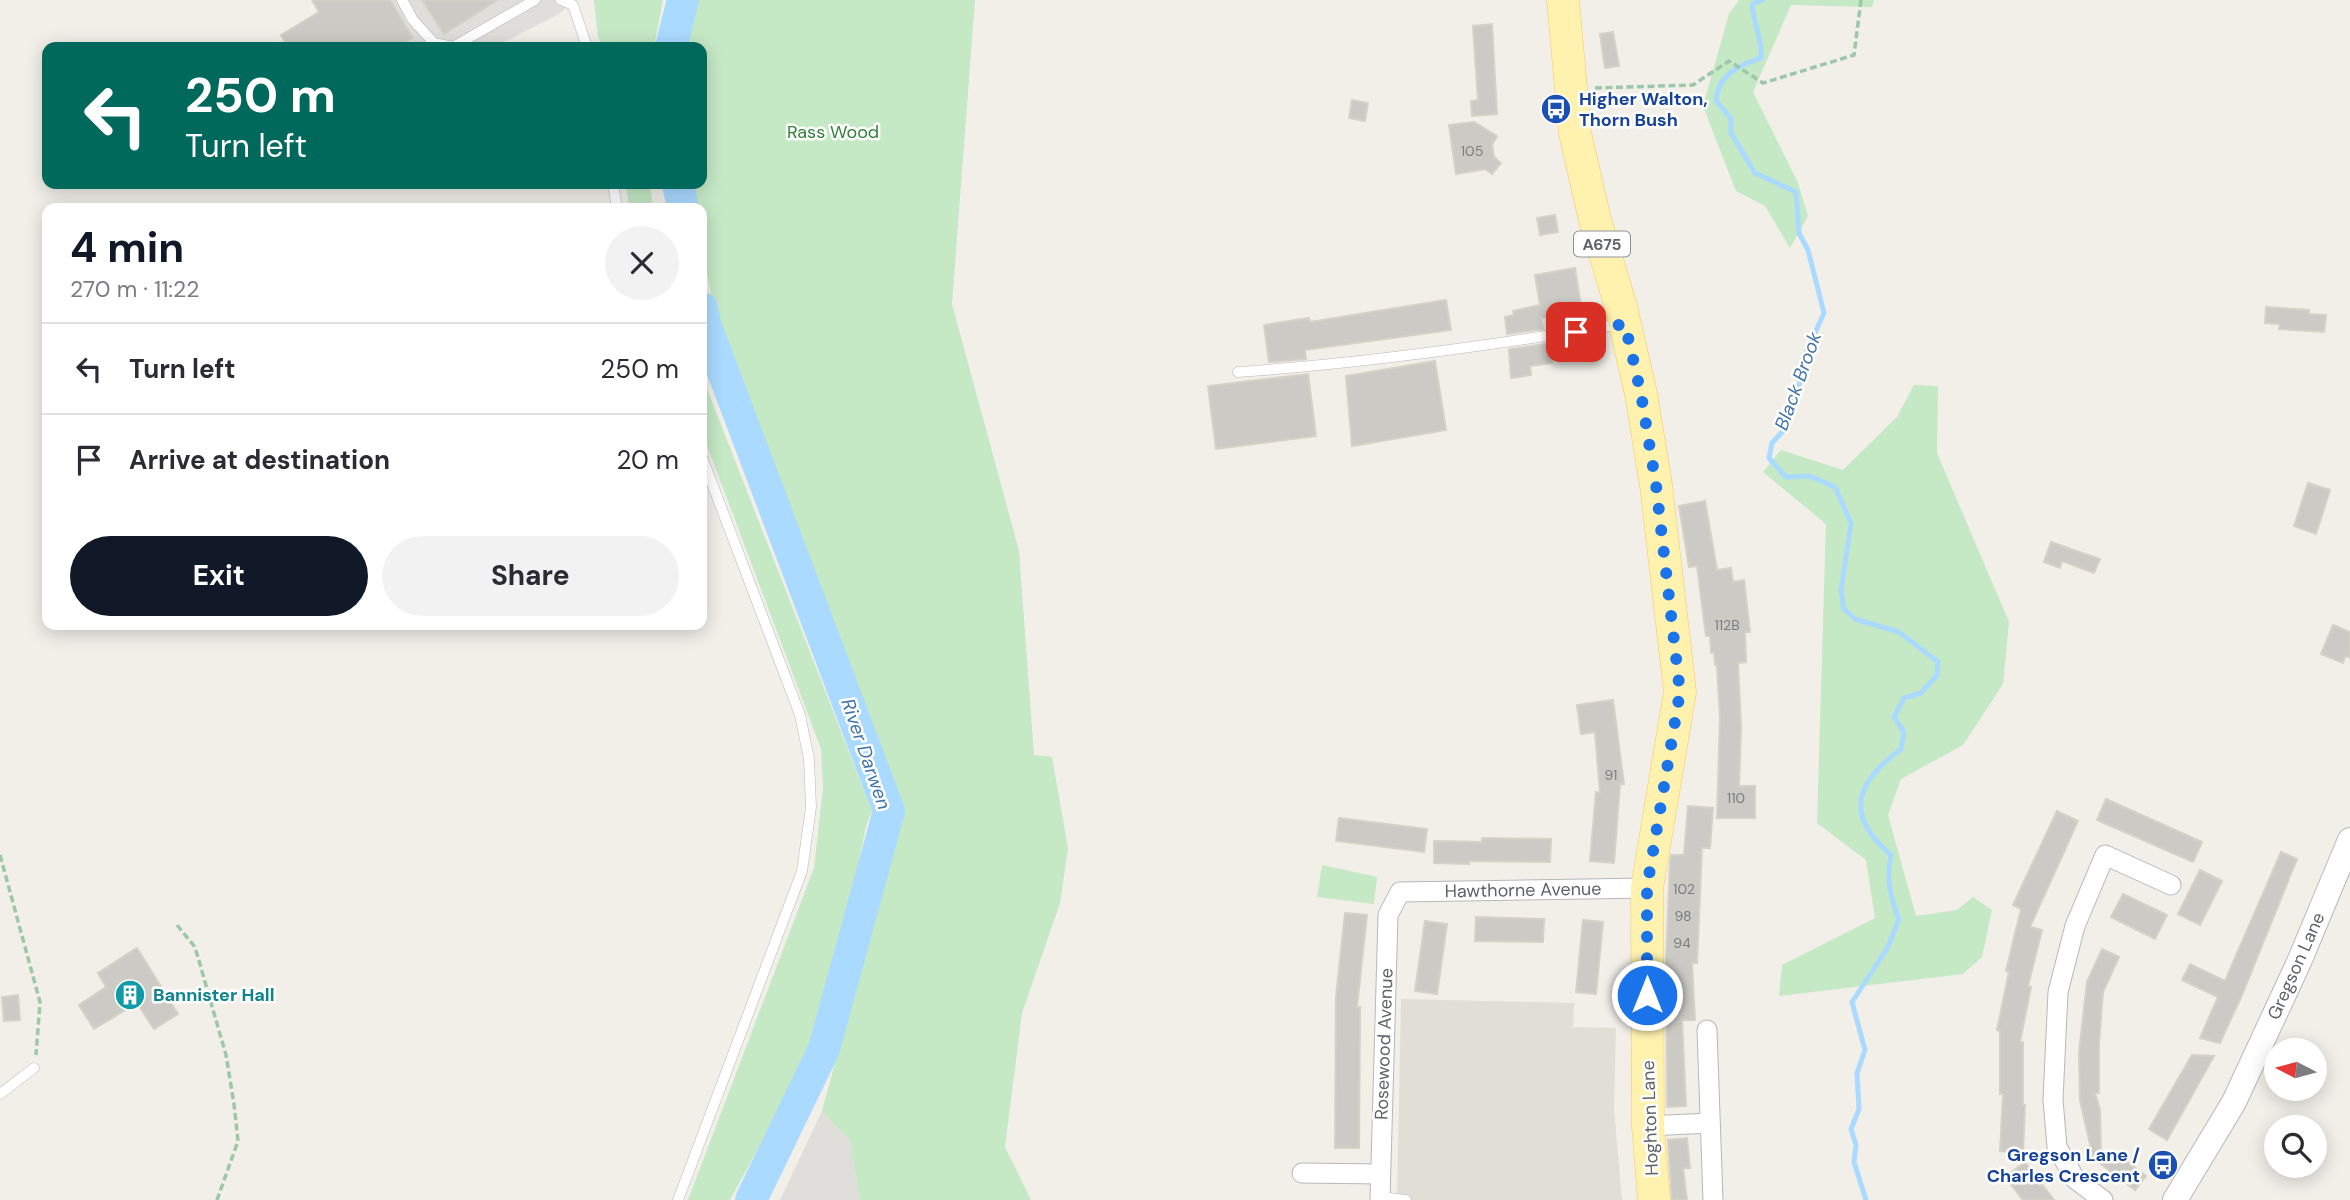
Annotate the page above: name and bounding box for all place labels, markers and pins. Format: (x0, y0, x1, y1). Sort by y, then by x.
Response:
place label: Higher Walton, Thorn Bush (1579, 87, 1708, 132)
bus stop icon: Higher Walton, Thorn Bush (1539, 92, 1573, 126)
pin (1546, 302, 1606, 362)
building icon: Bannister Hall (113, 978, 147, 1012)
place label: Bannister Hall (153, 983, 275, 1007)
place label: Gregson Lane / Charles Crescent (1987, 1143, 2140, 1188)
bus stop icon: Gregson Lane / Charles Crescent (2146, 1148, 2180, 1182)

